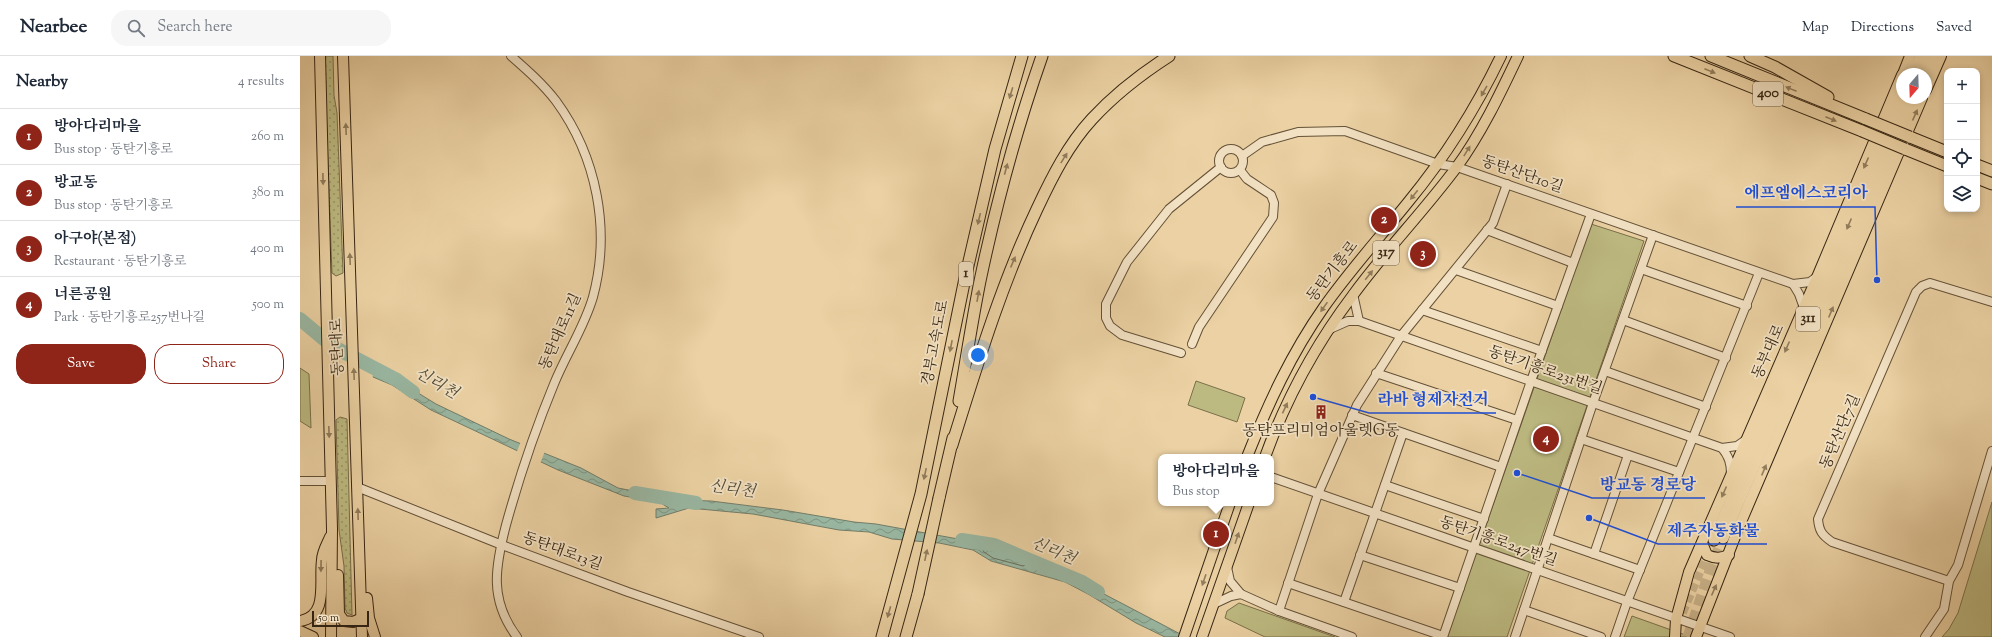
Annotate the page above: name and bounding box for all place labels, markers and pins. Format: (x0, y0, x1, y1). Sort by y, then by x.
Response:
callout: 에프엠에스코리아 (1736, 179, 1875, 207)
pin: 2 (1371, 205, 1397, 235)
pin: 3 (1410, 239, 1436, 269)
callout: 라바 형제자전거 (1369, 385, 1496, 413)
building icon: 동탄프리미엄아울렛G동 (1313, 404, 1329, 420)
place label: 동탄프리미엄아울렛G동 (1242, 421, 1400, 442)
pin: 4 (1533, 424, 1559, 454)
callout: 방교동 경로당 (1592, 470, 1705, 498)
callout: 제주자동화물 (1658, 516, 1767, 544)
pin: 1 (1203, 519, 1229, 549)

